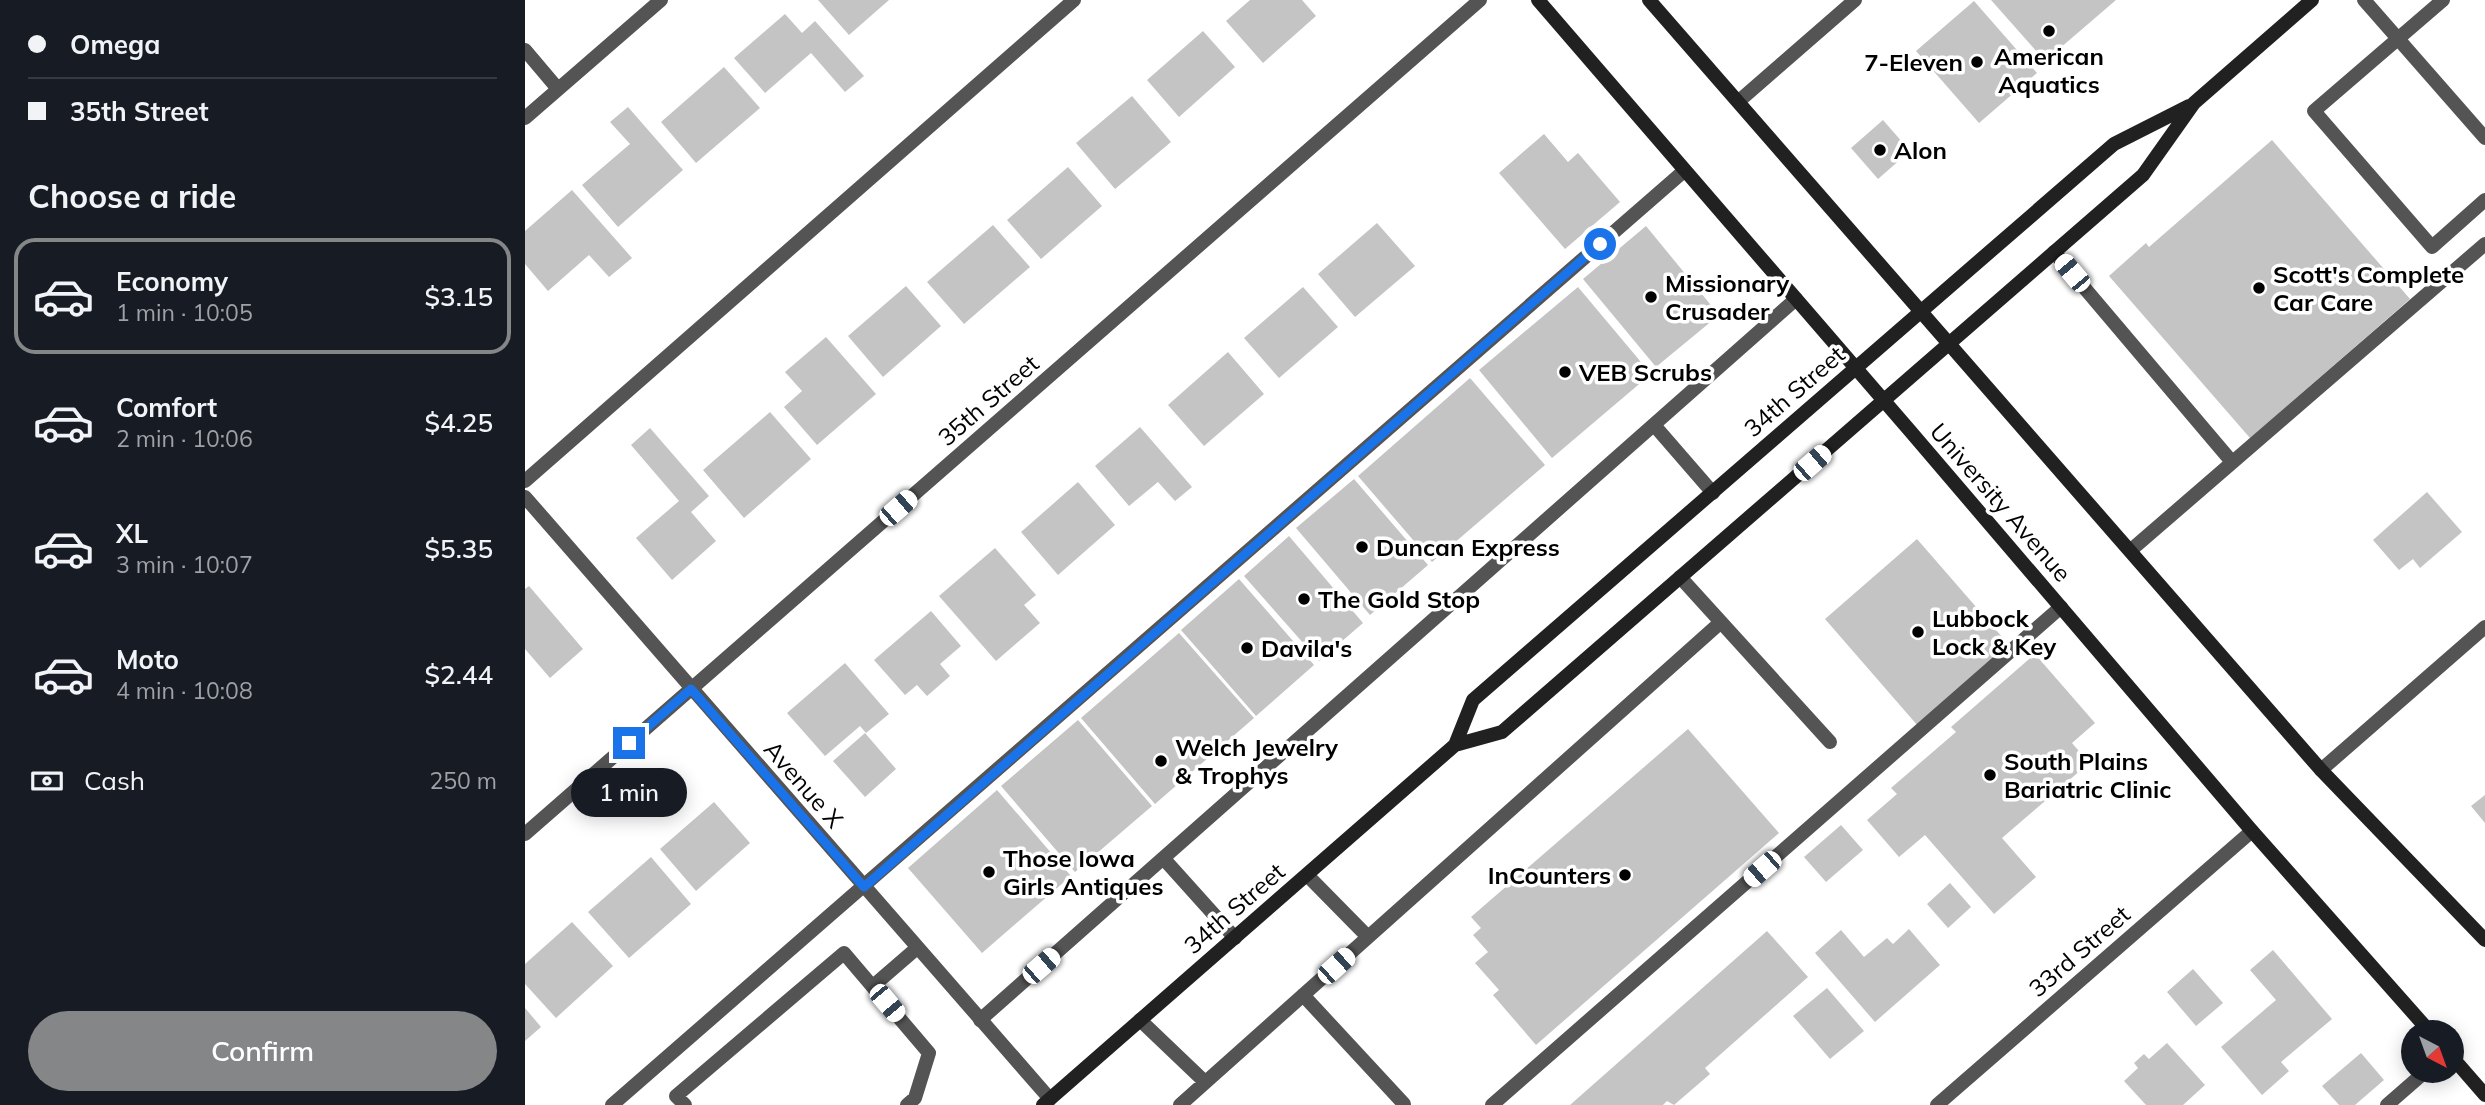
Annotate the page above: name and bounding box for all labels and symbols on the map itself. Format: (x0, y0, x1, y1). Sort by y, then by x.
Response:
marker: American Aquatics (2041, 23, 2057, 39)
place label: American Aquatics (1994, 41, 2104, 99)
place label: 7-Eleven (1864, 47, 1963, 77)
marker: 7-Eleven (1969, 54, 1985, 70)
place label: Alon (1894, 135, 1947, 165)
marker: Alon (1872, 142, 1888, 158)
route start (1584, 228, 1616, 260)
car (2051, 250, 2094, 296)
place label: Scott's Complete Car Care (2273, 259, 2464, 317)
place label: Missionary Crusader (1665, 268, 1790, 326)
marker: Scott's Complete Car Care (2251, 280, 2267, 296)
marker: Missionary Crusader (1643, 289, 1659, 305)
street label: 34th Street (1737, 339, 1851, 443)
street label: 35th Street (931, 348, 1045, 452)
place label: VEB Scrubs (1578, 357, 1712, 387)
marker: VEB Scrubs (1557, 364, 1573, 380)
street label: University Avenue (1924, 417, 2078, 587)
car (1790, 441, 1835, 485)
car (876, 486, 921, 530)
place label: Duncan Express (1376, 532, 1560, 562)
marker: Duncan Express (1354, 539, 1370, 555)
place label: The Gold Stop (1318, 584, 1480, 614)
marker: The Gold Stop (1296, 591, 1312, 607)
place label: Lubbock Lock & Key (1932, 603, 2057, 661)
marker: Lubbock Lock & Key (1910, 624, 1926, 640)
place label: Davila's (1261, 633, 1352, 663)
marker: Davila's (1239, 640, 1255, 656)
route end (613, 727, 645, 759)
place label: Welch Jewelry & Trophys (1175, 732, 1339, 790)
street label: Avenue X (758, 734, 850, 834)
place label: South Plains Bariatric Clinic (2004, 746, 2171, 804)
marker: Welch Jewelry & Trophys (1153, 753, 1169, 769)
marker: South Plains Bariatric Clinic (1982, 767, 1998, 783)
callout: 1 min (571, 768, 687, 816)
place label: Those Iowa Girls Antiques (1003, 843, 1164, 901)
car (1740, 847, 1785, 891)
street label: 34th Street (1177, 856, 1291, 960)
place label: InCounters (1488, 860, 1611, 890)
marker: Those Iowa Girls Antiques (981, 864, 997, 880)
marker: InCounters (1617, 867, 1633, 883)
street label: 33rd Street (2022, 899, 2136, 1003)
car (1019, 944, 1064, 988)
car (1314, 944, 1359, 988)
car (866, 980, 909, 1026)
north arrow (2401, 1020, 2464, 1083)

